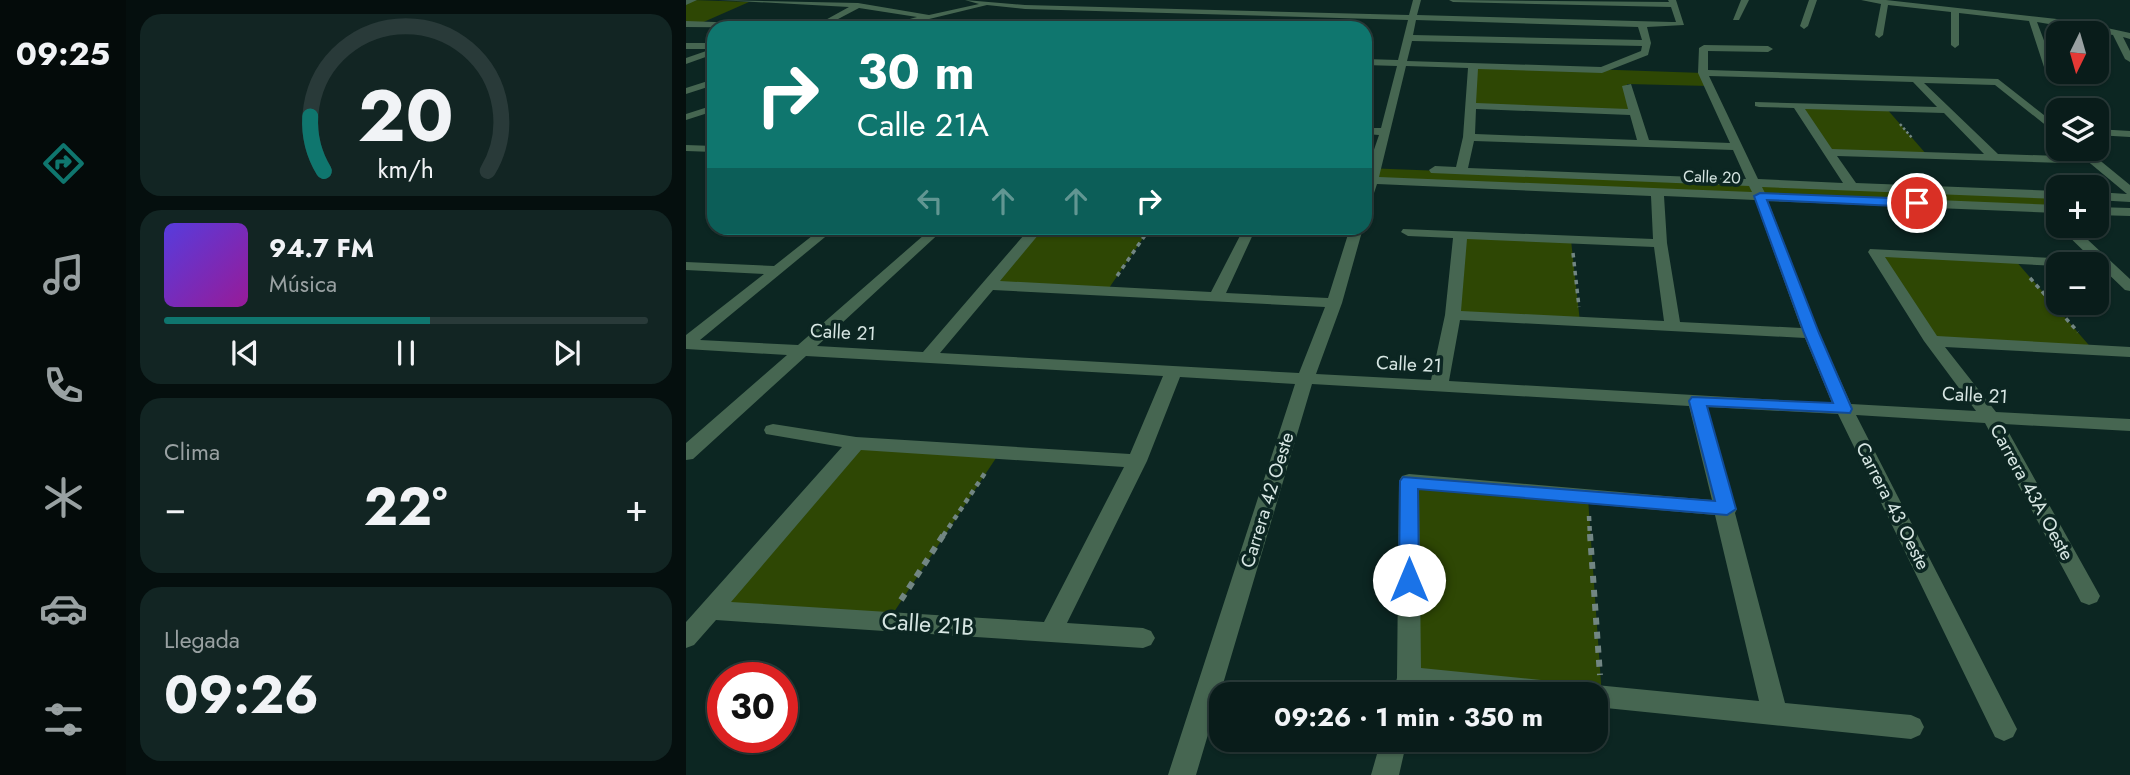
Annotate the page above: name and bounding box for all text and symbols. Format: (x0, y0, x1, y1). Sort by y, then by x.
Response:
north arrow (2046, 21, 2109, 84)
map controls (2046, 21, 2109, 315)
text: 09:25 (16, 31, 110, 77)
text: 30 m (857, 37, 975, 107)
icon: right (742, 49, 833, 140)
text: 20 (358, 63, 454, 168)
button: layers (2046, 98, 2109, 161)
text: Calle 21A (857, 102, 989, 148)
icon: directions (39, 139, 88, 188)
text: km/h (378, 151, 434, 187)
street label: Calle 20 (1683, 164, 1741, 190)
pin (1887, 173, 1947, 233)
button: + (2046, 175, 2109, 238)
icon: left (911, 182, 949, 220)
icon: ahead (984, 182, 1022, 220)
icon: ahead (1057, 182, 1095, 220)
icon: right (1130, 182, 1168, 220)
icon: arrive (1898, 184, 1936, 222)
text: 94.7 FM (269, 229, 374, 267)
icon: music (39, 250, 88, 299)
button: − (2046, 252, 2109, 315)
text: Música (269, 267, 337, 301)
street label: Calle 21 (809, 317, 877, 347)
icon: previous (226, 334, 264, 372)
icon: pause (387, 334, 425, 372)
icon: next (548, 334, 586, 372)
street label: Calle 21 (1375, 349, 1443, 379)
icon: phone (39, 361, 88, 410)
street label: Calle 21 (1941, 380, 2009, 410)
street label: Carrera 43A Oeste (1983, 419, 2081, 565)
street label: Carrera 42 Oeste (1234, 429, 1301, 571)
text: Clima (164, 435, 220, 469)
street label: Carrera 43 Oeste (1849, 438, 1937, 575)
text: 22° (364, 469, 447, 545)
icon: climate (39, 473, 88, 522)
text: − (164, 480, 186, 535)
text: + (625, 480, 648, 535)
position arrow (1372, 543, 1446, 617)
icon: car (39, 584, 88, 633)
street label: Calle 21B (881, 604, 975, 644)
text: Llegada (164, 623, 240, 657)
text: 09:26 (164, 657, 319, 733)
speed limit sign: 30 (707, 662, 798, 753)
icon: filters (39, 695, 88, 744)
text: 09:26 · 1 min · 350 m (1274, 698, 1543, 736)

